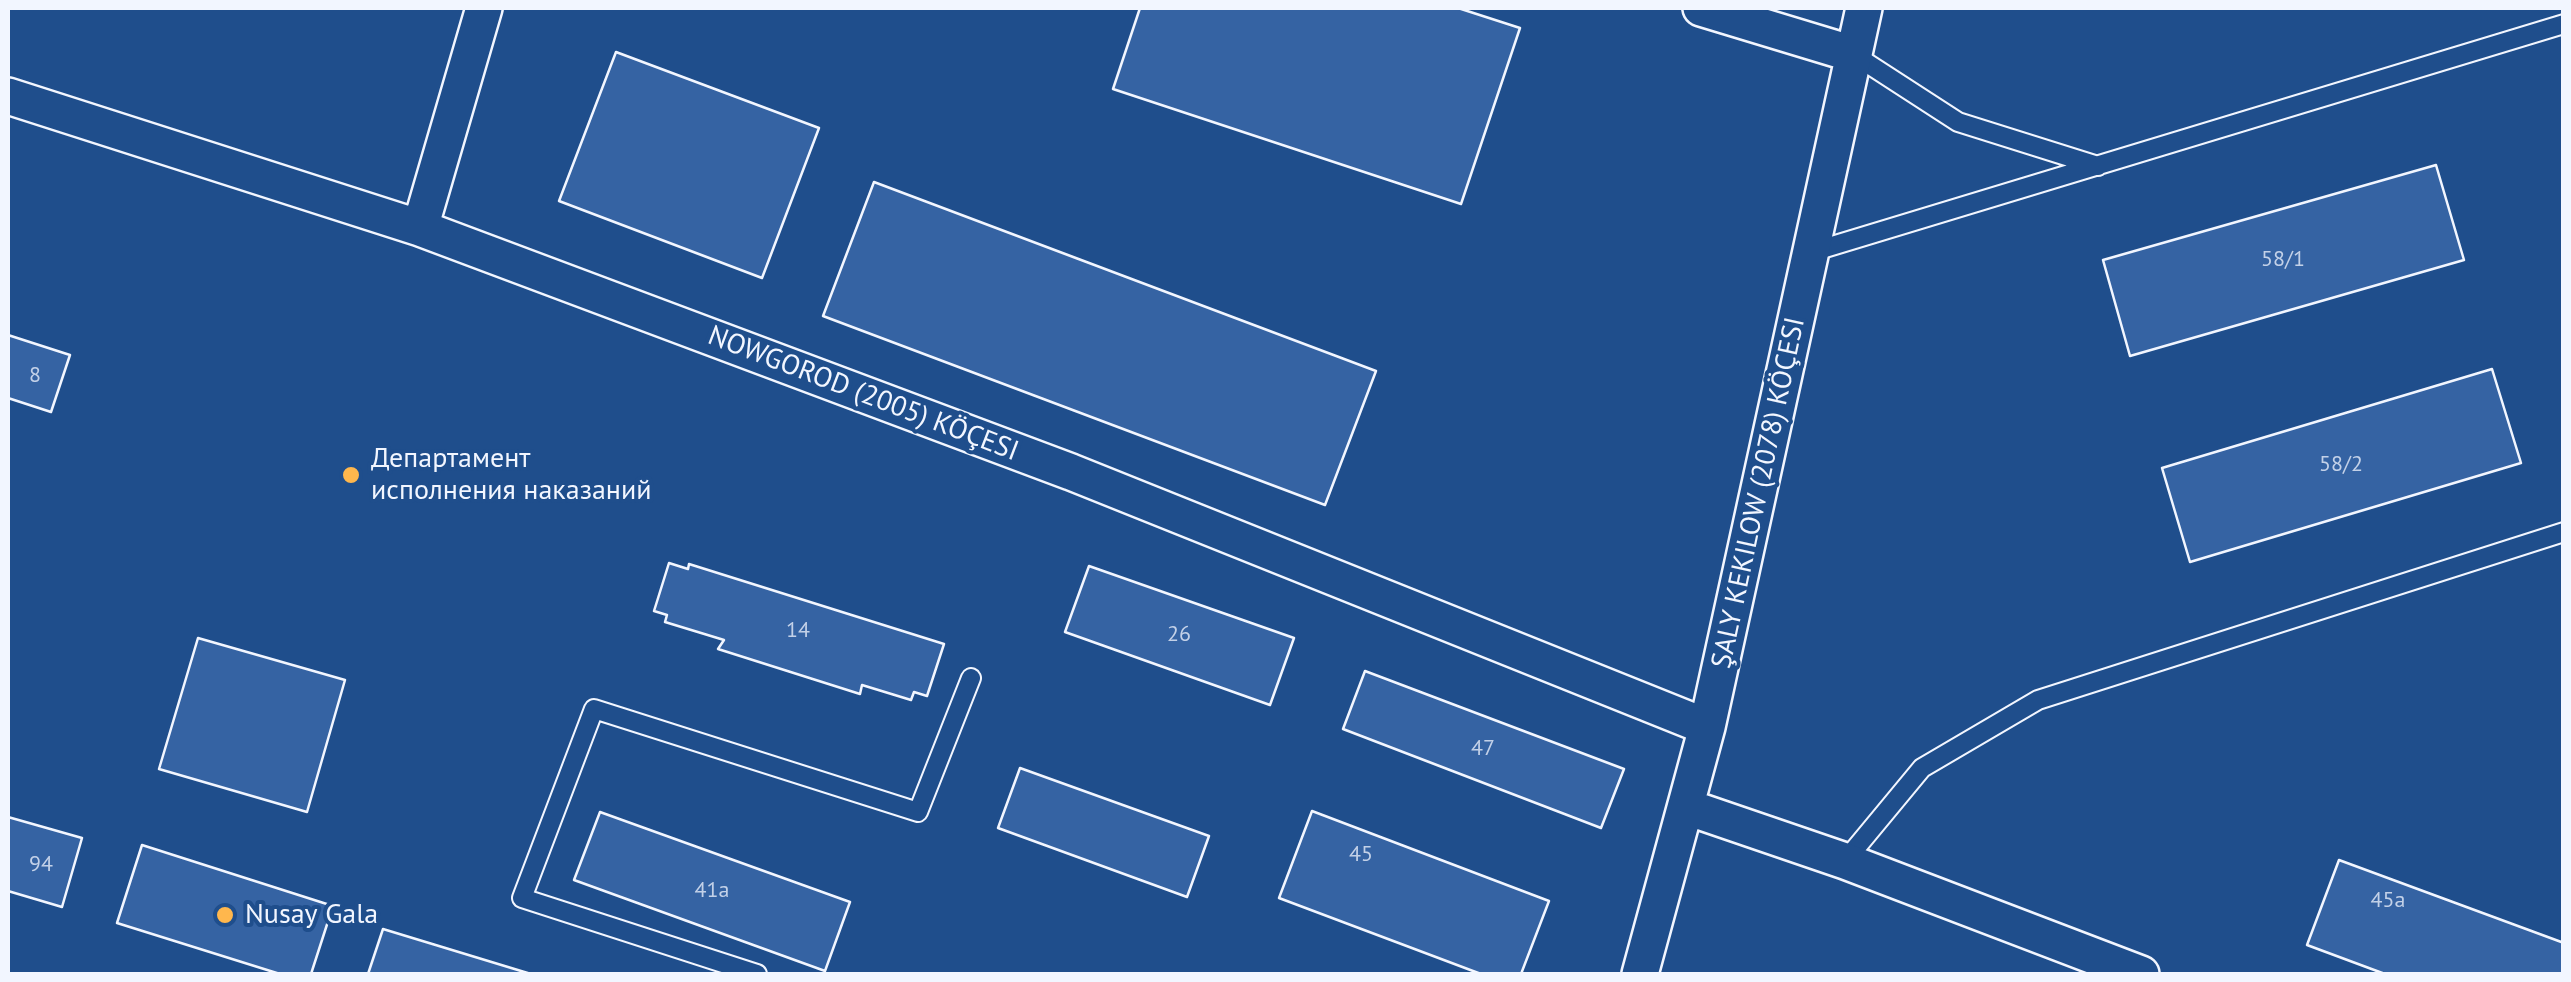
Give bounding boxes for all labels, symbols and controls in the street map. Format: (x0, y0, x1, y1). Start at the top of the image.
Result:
house number: 58/1 (2261, 247, 2305, 273)
street label: ŞALY KEKILOW (2078) KÖÇESI (1705, 314, 1813, 672)
street label: NOWGOROD (2005) KÖÇESI (703, 319, 1023, 469)
house number: 8 (29, 363, 41, 389)
place label: Департамент исполнения наказаний (371, 442, 652, 508)
house number: 58/2 (2319, 452, 2363, 478)
marker: Департамент исполнения наказаний (340, 464, 362, 486)
house number: 14 (786, 618, 810, 644)
house number: 26 (1167, 622, 1191, 648)
house number: 47 (1471, 736, 1495, 762)
house number: 45 (1349, 842, 1373, 868)
house number: 94 (29, 852, 53, 878)
house number: 41а (695, 878, 729, 904)
house number: 45a (2371, 888, 2405, 914)
place label: Nusay Gala (245, 898, 378, 932)
marker: Nusay Gala (214, 904, 236, 926)

